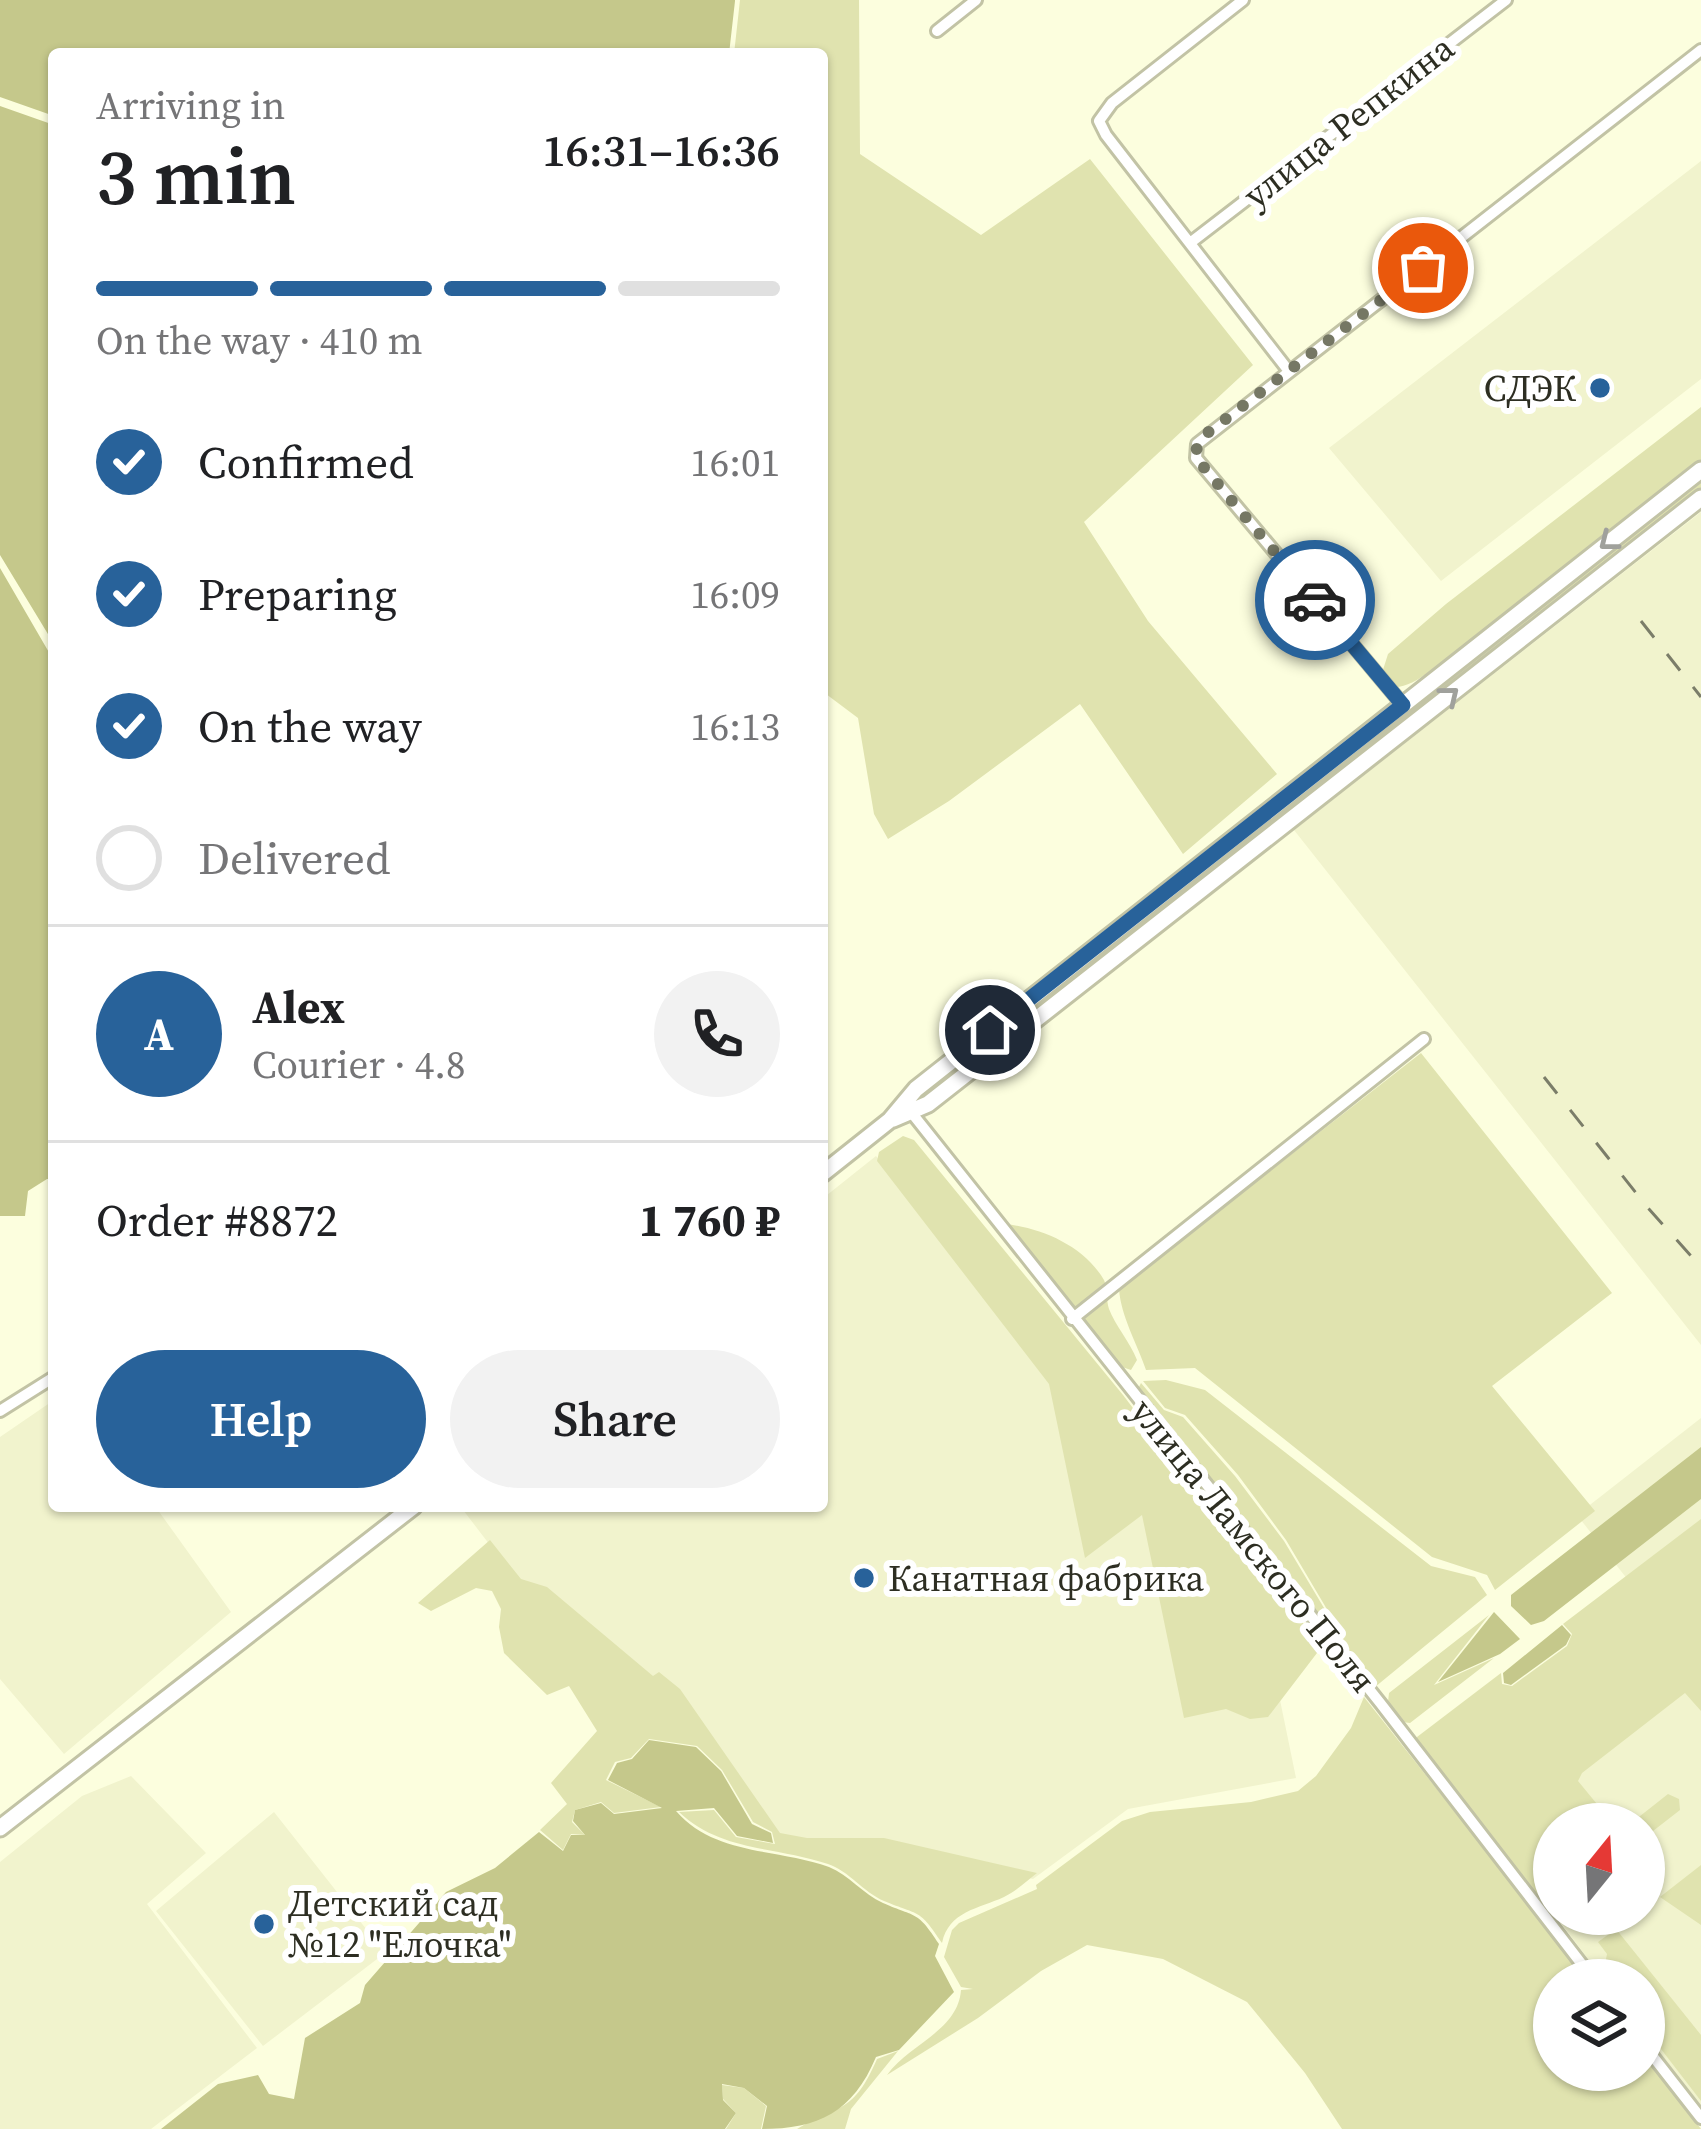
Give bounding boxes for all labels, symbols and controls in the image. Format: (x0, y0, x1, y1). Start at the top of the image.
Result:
street label: улица Репкина (1233, 23, 1465, 219)
text: Arriving in (96, 79, 285, 132)
text: 16:31–16:36 (542, 119, 780, 181)
text: 3 min (96, 123, 296, 230)
pin (1372, 217, 1474, 319)
icon: bag (1390, 235, 1456, 301)
text: On the way · 410 m (96, 314, 423, 367)
place label: СДЭК (1484, 364, 1576, 413)
marker: СДЭК (1587, 375, 1613, 401)
icon: check (96, 429, 162, 495)
text: Confirmed (198, 431, 414, 493)
text: 16:01 (690, 436, 780, 489)
one-way arrow (1600, 528, 1622, 549)
courier (1255, 540, 1375, 660)
icon: check (96, 561, 162, 627)
text: Preparing (198, 563, 397, 625)
icon: car (1282, 567, 1348, 633)
text: 16:09 (690, 568, 780, 621)
one-way arrow (1437, 688, 1459, 709)
icon: check (96, 693, 162, 759)
text: On the way (198, 695, 422, 757)
text: 16:13 (690, 700, 780, 753)
text: Delivered (198, 827, 390, 889)
button: phone (654, 971, 780, 1097)
text: Alex (252, 976, 345, 1038)
pin (939, 979, 1041, 1081)
icon: home (957, 997, 1023, 1063)
text: A (144, 1003, 174, 1065)
text: Courier · 4.8 (252, 1038, 465, 1091)
text: Order #8872 (96, 1189, 338, 1251)
text: 1 760 ₽ (639, 1189, 780, 1251)
button: Help (96, 1350, 426, 1488)
button: Share (450, 1350, 780, 1488)
street label: улица Ламского Поля (1120, 1388, 1388, 1703)
place label: Канатная фабрика (888, 1554, 1205, 1603)
marker: Канатная фабрика (851, 1565, 877, 1591)
north arrow (1533, 1803, 1665, 1935)
map controls (1533, 1803, 1665, 2091)
place label: Детский сад №12 "Елочка" (288, 1879, 511, 1969)
marker: Детский сад №12 "Елочка" (251, 1911, 277, 1937)
button: layers (1533, 1959, 1665, 2091)

